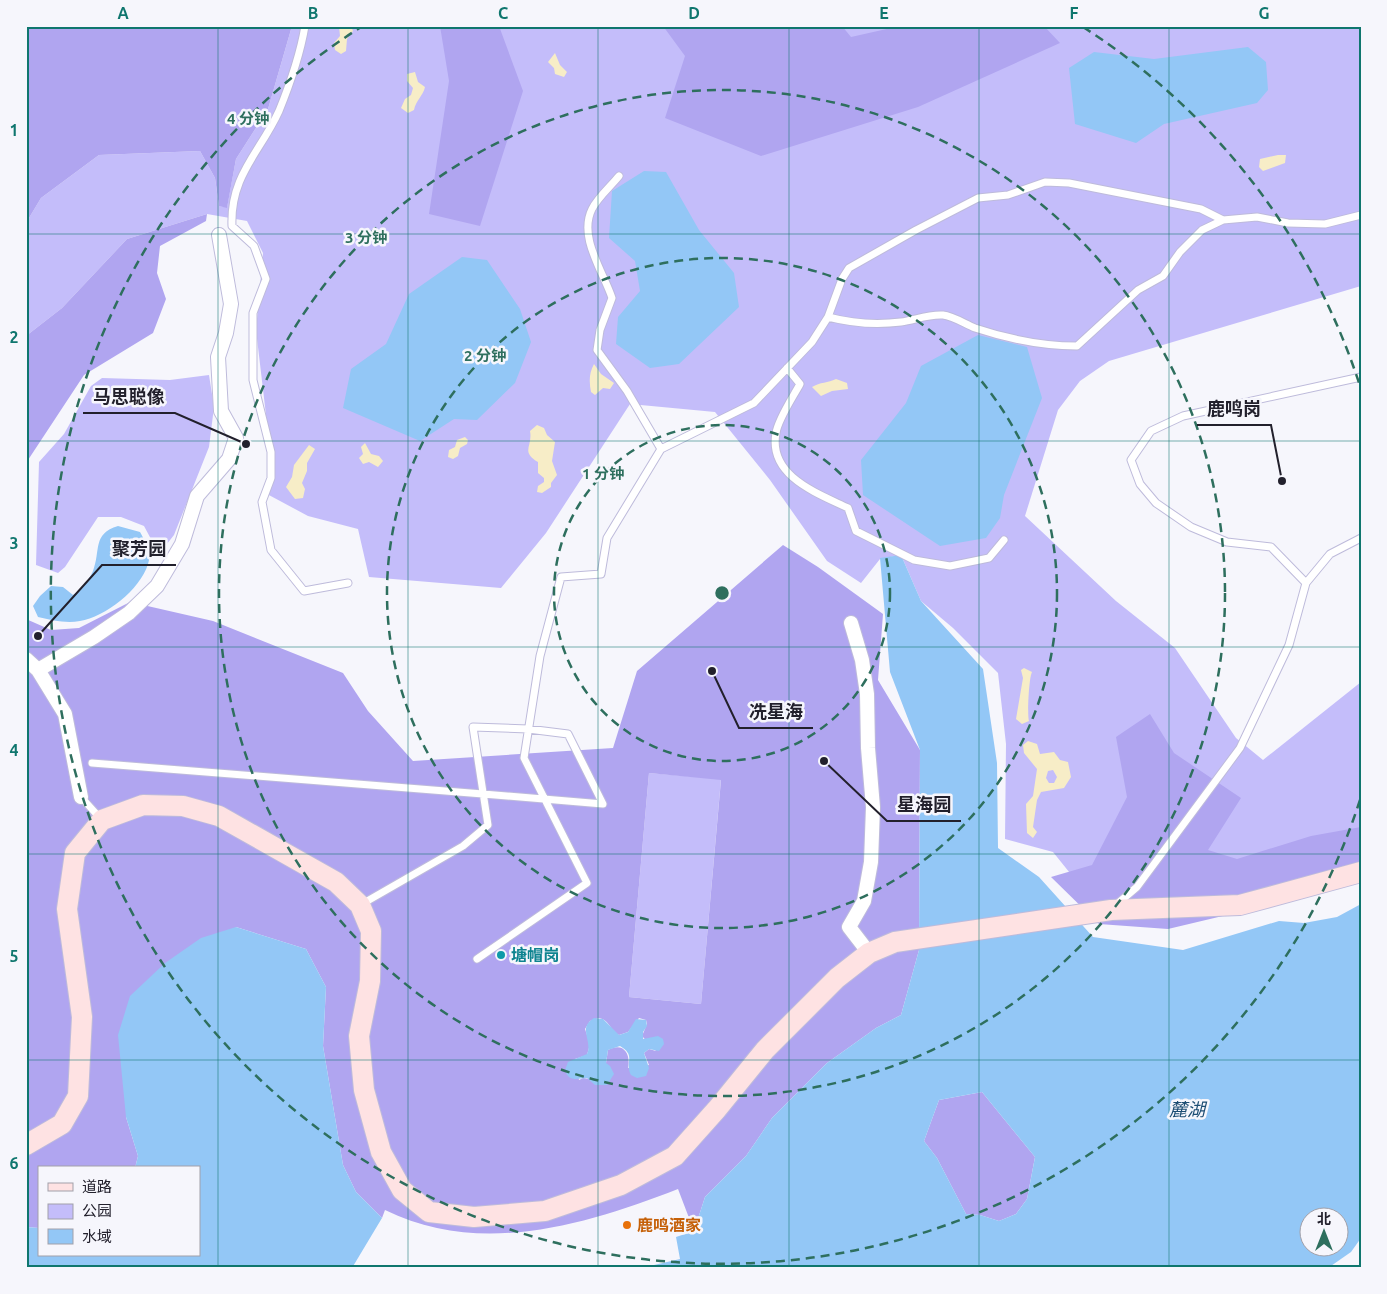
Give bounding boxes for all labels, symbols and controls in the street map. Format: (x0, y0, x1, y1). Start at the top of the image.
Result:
text: A (117, 4, 129, 22)
text: B (308, 4, 318, 22)
text: C (498, 4, 508, 22)
text: D (688, 4, 700, 22)
text: E (879, 4, 889, 22)
text: F (1070, 4, 1079, 22)
text: G (1258, 4, 1270, 22)
text: 4 分钟 (227, 110, 269, 127)
text: 1 (9, 121, 19, 139)
text: 3 分钟 (345, 229, 387, 246)
text: 2 (9, 328, 19, 346)
text: 2 分钟 (464, 347, 506, 364)
callout: 马思聪像 (83, 380, 175, 413)
text: 马思聪像 (93, 386, 165, 406)
callout: 鹿鸣岗 (1197, 392, 1271, 425)
text: 鹿鸣岗 (1207, 398, 1261, 418)
text: 1 分钟 (582, 465, 624, 482)
callout: 聚芳园 (102, 532, 176, 565)
text: 3 (9, 534, 19, 552)
text: 聚芳园 (112, 538, 166, 558)
centre of rings (713, 584, 731, 602)
callout: 冼星海 (739, 695, 813, 728)
text: 冼星海 (749, 701, 803, 721)
text: 4 (9, 741, 19, 759)
callout: 星海园 (887, 788, 961, 821)
text: 星海园 (897, 794, 951, 814)
place label: 塘帽岗 (511, 946, 559, 964)
text: 5 (9, 947, 19, 965)
marker: 塘帽岗 (495, 949, 507, 961)
water label: 麓湖 (1169, 1099, 1208, 1119)
text: 6 (9, 1154, 19, 1172)
legend (38, 1166, 200, 1256)
text: 道路 (82, 1178, 112, 1195)
text: 公园 (82, 1202, 112, 1219)
north arrow (1300, 1206, 1350, 1256)
text: 北 (1317, 1211, 1331, 1227)
place label: 鹿鸣酒家 (637, 1216, 701, 1234)
marker: 鹿鸣酒家 (621, 1219, 633, 1231)
text: 水域 (82, 1228, 112, 1245)

